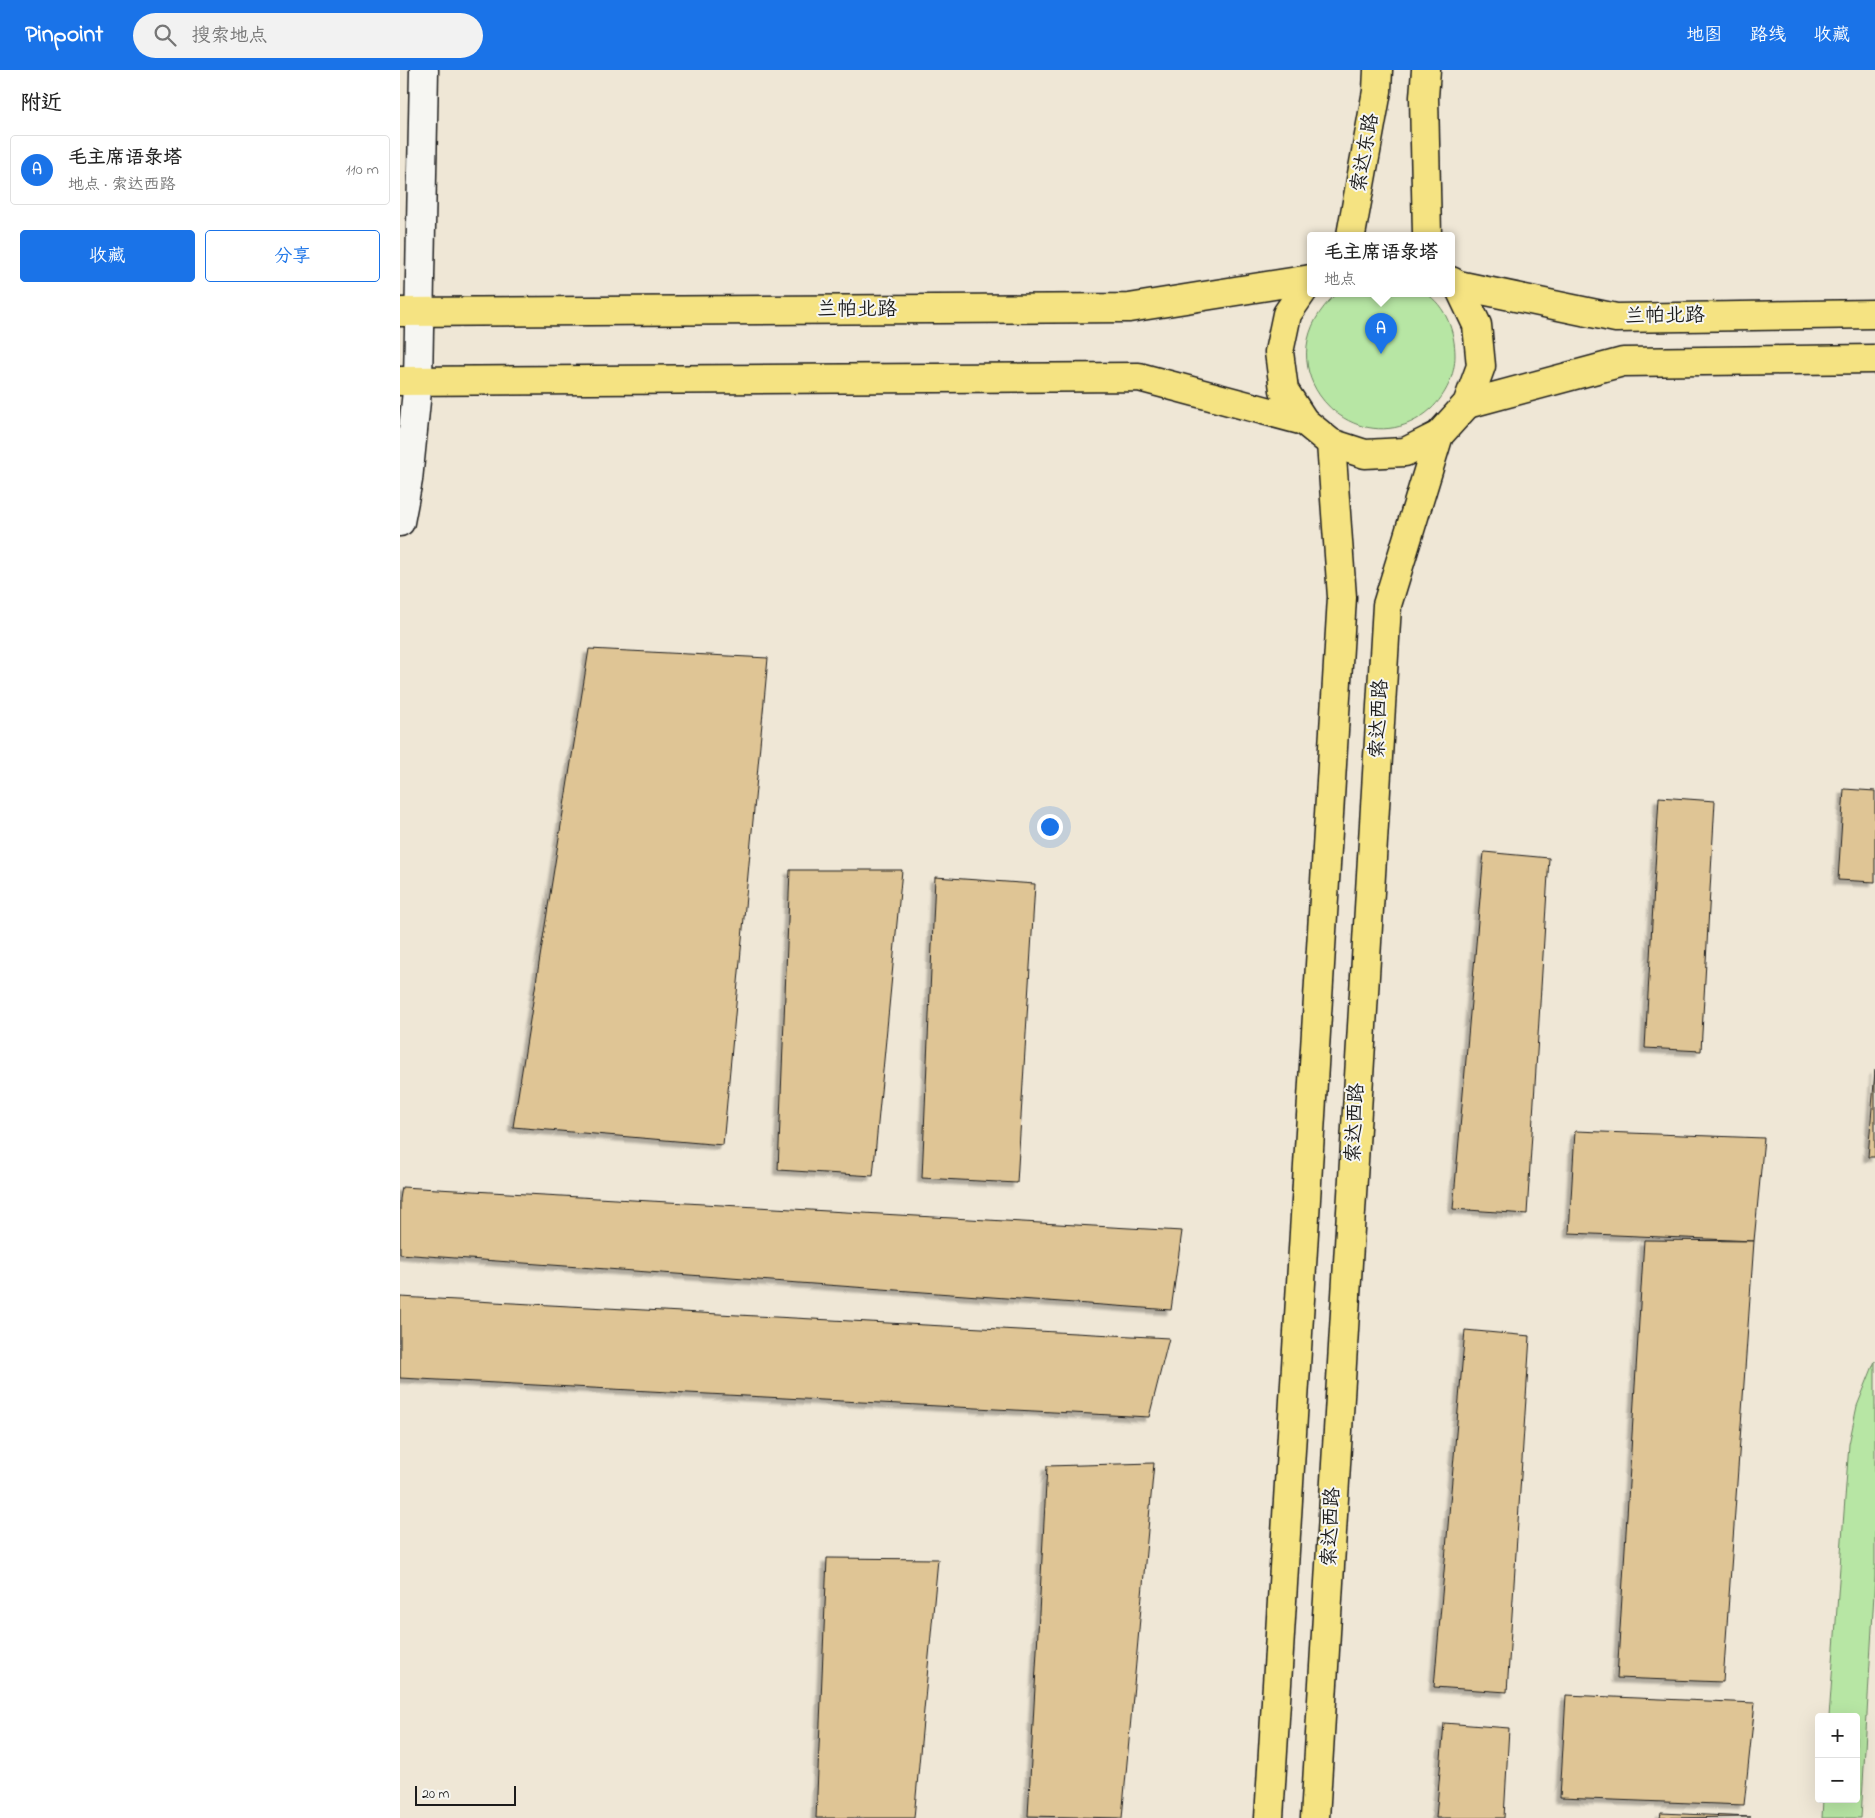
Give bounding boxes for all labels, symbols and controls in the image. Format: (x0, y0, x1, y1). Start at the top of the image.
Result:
search box (133, 13, 483, 58)
text: Pinpoint (25, 18, 103, 53)
icon: search (151, 21, 179, 49)
text: 搜索地点 (191, 23, 267, 50)
text: 地图 (1686, 23, 1722, 49)
text: 路线 (1750, 23, 1786, 49)
text: 收藏 (1814, 23, 1850, 49)
text: 附近 (20, 89, 62, 119)
street label: 索达东路 (1345, 110, 1387, 195)
text: 毛主席语录塔 (68, 145, 182, 172)
text: A (32, 158, 42, 182)
text: 110 m (345, 158, 379, 182)
text: 地点 · 索达西路 (68, 173, 175, 197)
button: 收藏 (20, 230, 195, 282)
button: 分享 (205, 230, 380, 282)
popup (1307, 232, 1455, 297)
text: 毛主席语录塔 (1324, 240, 1438, 267)
text: 地点 (1324, 268, 1356, 292)
street label: 兰帕北路 (817, 296, 898, 325)
street label: 兰帕北路 (1625, 302, 1706, 332)
pin: A (1365, 313, 1397, 354)
street label: 索达西路 (1363, 677, 1397, 760)
your location (1037, 814, 1063, 840)
street label: 索达西路 (1339, 1081, 1373, 1164)
street label: 索达西路 (1315, 1485, 1349, 1568)
map controls (1815, 1713, 1860, 1803)
button: + (1815, 1713, 1860, 1758)
button: − (1815, 1758, 1860, 1803)
scale bar (415, 1783, 516, 1806)
text: 20 m (422, 1784, 449, 1805)

